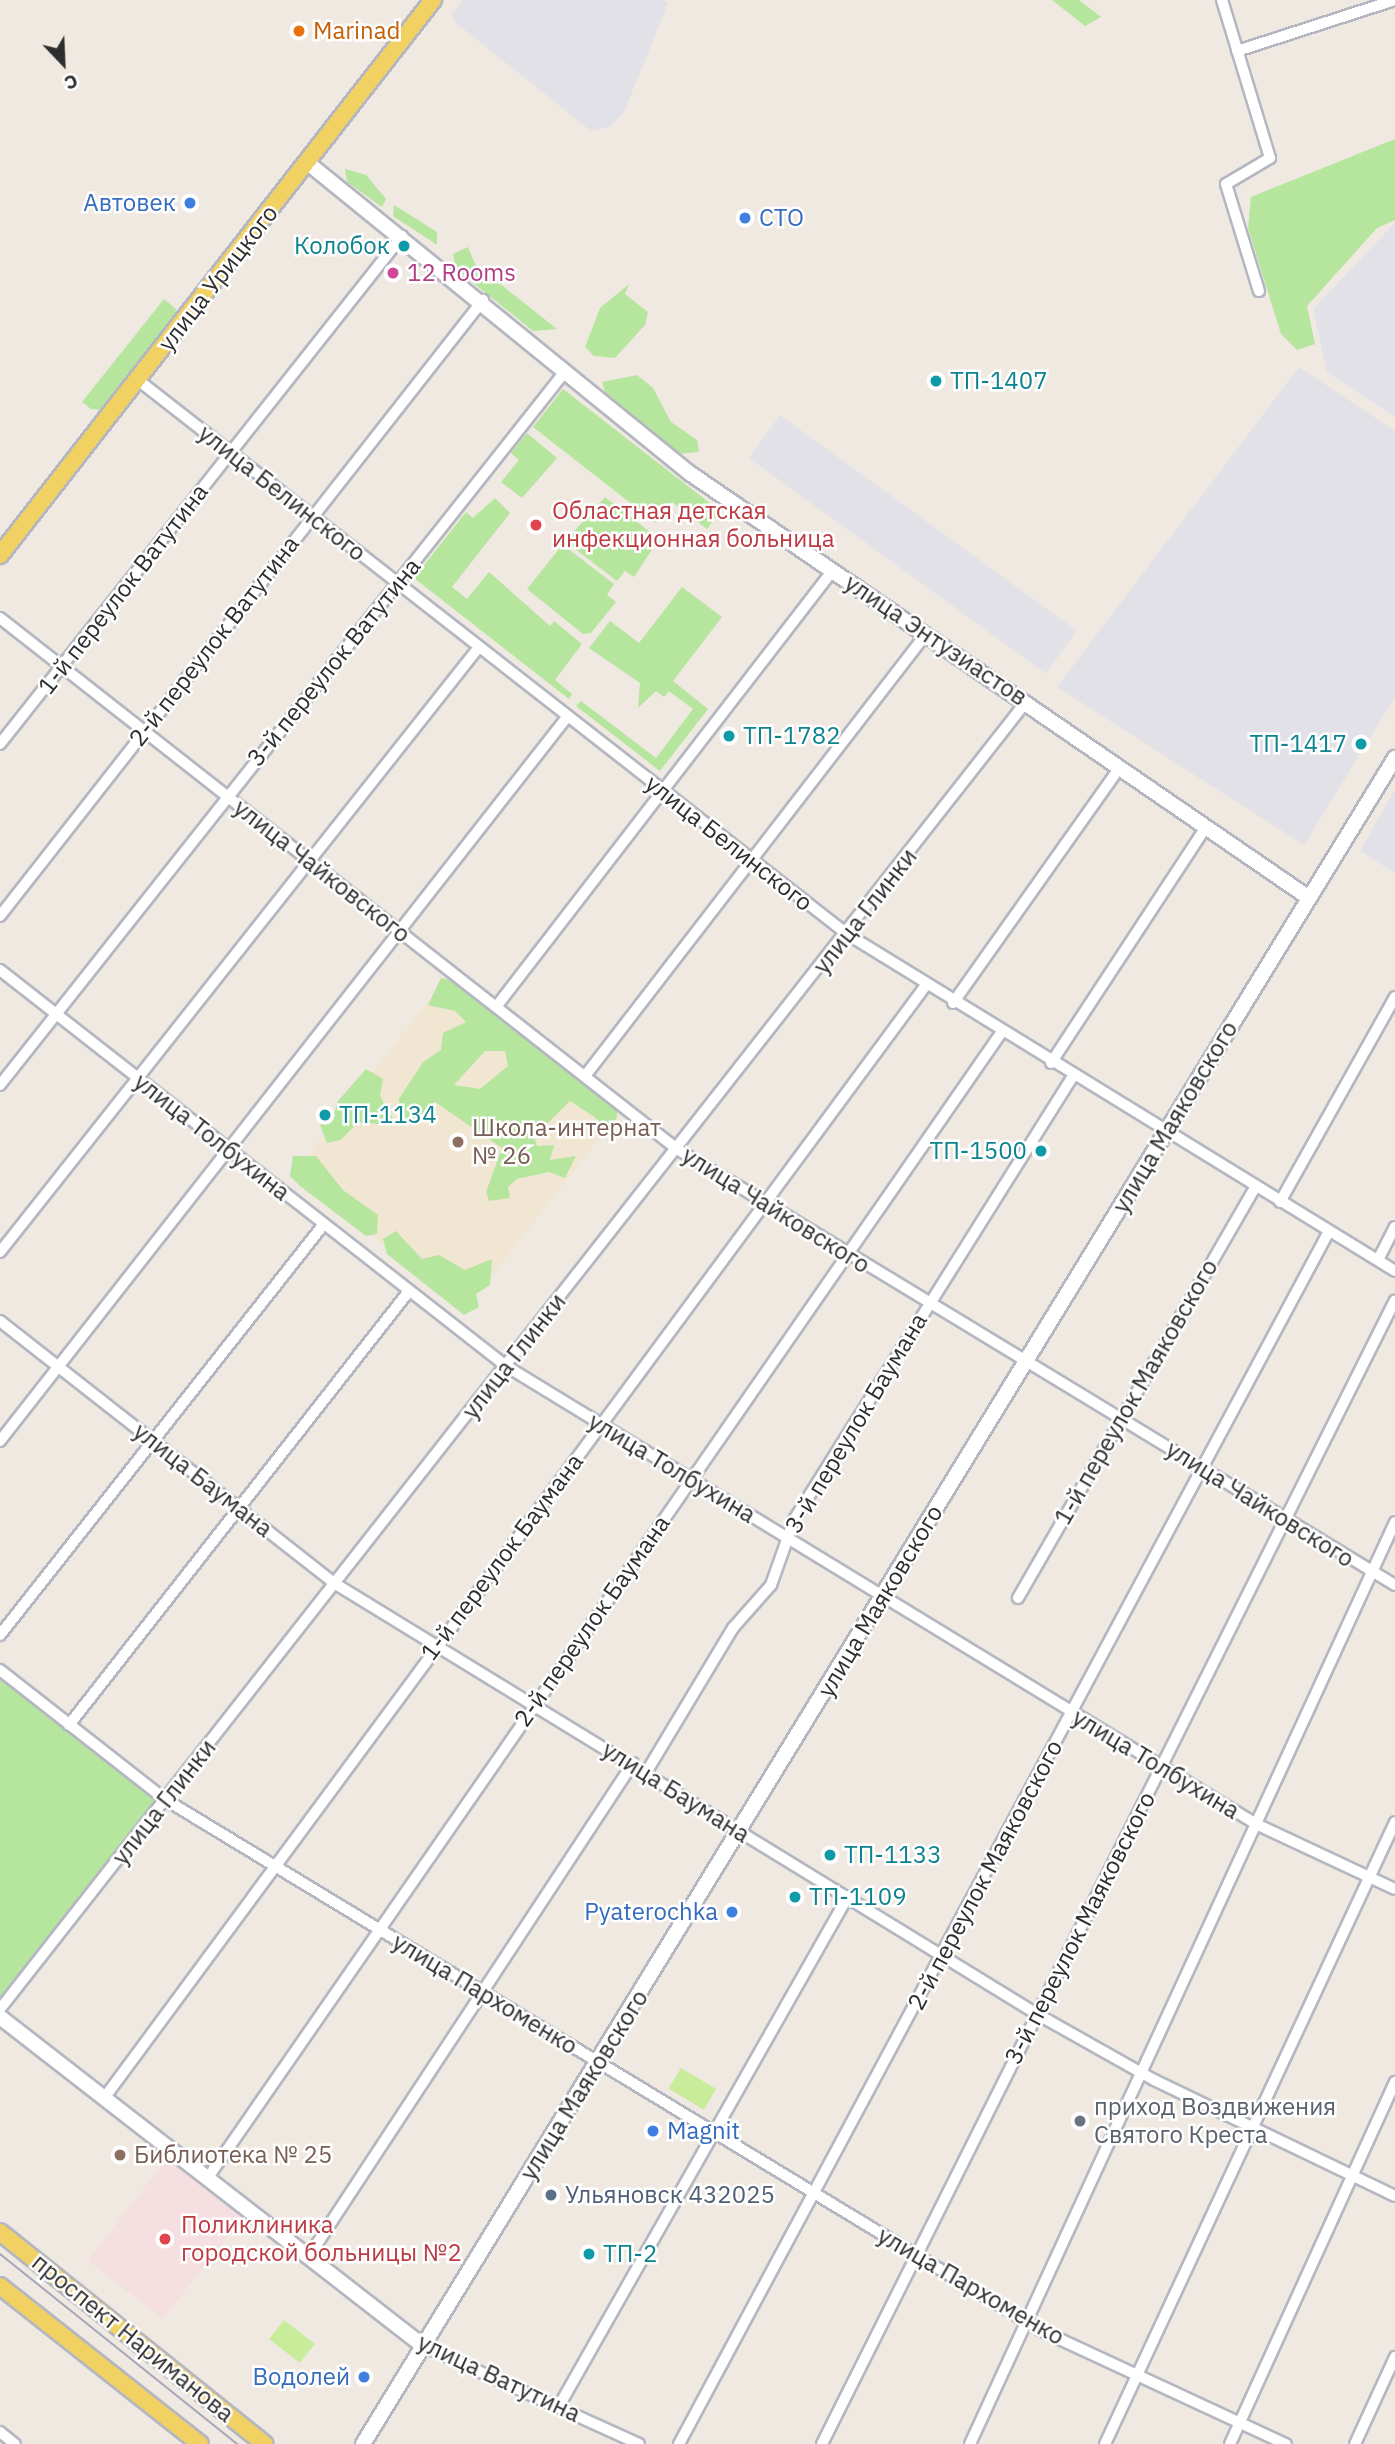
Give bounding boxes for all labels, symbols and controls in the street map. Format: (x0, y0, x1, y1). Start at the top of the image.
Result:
place label: Marinad (313, 17, 400, 45)
marker: Marinad (291, 23, 307, 39)
north arrow (28, 28, 98, 98)
text: С (61, 69, 82, 96)
place label: Автовек (83, 189, 176, 217)
marker: Автовек (182, 195, 198, 211)
street label: улица Урицкого (152, 199, 284, 357)
place label: СТО (759, 204, 804, 232)
marker: СТО (737, 210, 753, 226)
place label: Колобок (294, 232, 390, 260)
marker: Колобок (396, 238, 412, 254)
place label: 12 Rooms (407, 259, 516, 287)
marker: 12 Rooms (385, 265, 401, 281)
place label: ТП-1407 (950, 367, 1048, 395)
marker: ТП-1407 (928, 373, 944, 389)
street label: улица Белинского (193, 419, 371, 567)
street label: 1-й переулок Ватутина (32, 478, 214, 700)
place label: Областная детская инфекционная больница (552, 497, 835, 553)
marker: Областная детская инфекционная больница (526, 515, 546, 535)
street label: 2-й переулок Ватутина (123, 530, 305, 752)
street label: 3-й переулок Ватутина (241, 552, 427, 772)
street label: улица Энтузиастов (839, 568, 1033, 712)
place label: ТП-1782 (743, 722, 841, 750)
marker: ТП-1782 (721, 728, 737, 744)
place label: ТП-1417 (1249, 730, 1347, 758)
marker: ТП-1417 (1353, 736, 1369, 752)
street label: улица Белинского (640, 769, 818, 917)
street label: улица Чайковского (228, 793, 416, 949)
street label: улица Глинки (807, 842, 923, 980)
street label: улица Маяковского (1106, 1016, 1244, 1218)
street label: улица Толбухина (128, 1067, 296, 1207)
place label: ТП-1134 (339, 1101, 437, 1129)
marker: ТП-1134 (317, 1107, 333, 1123)
place label: Школа-интернат № 26 (472, 1114, 661, 1170)
marker: Школа-интернат № 26 (450, 1134, 466, 1150)
place label: ТП-1500 (929, 1137, 1027, 1165)
street label: улица Чайковского (677, 1141, 875, 1279)
marker: ТП-1500 (1033, 1143, 1049, 1159)
street label: 1-й переулок Маяковского (1048, 1254, 1224, 1530)
street label: улица Глинки (456, 1287, 572, 1425)
street label: 3-й переулок Баумана (779, 1308, 933, 1538)
street label: улица Толбухина (583, 1407, 761, 1529)
street label: улица Баумана (128, 1417, 278, 1543)
street label: улица Чайковского (1161, 1435, 1359, 1573)
street label: 1-й переулок Баумана (415, 1448, 589, 1666)
street label: улица Маяковского (811, 1500, 949, 1702)
street label: 2-й переулок Баумана (508, 1510, 676, 1732)
street label: улица Толбухина (1067, 1703, 1245, 1825)
street label: улица Глинки (106, 1733, 222, 1871)
street label: улица Баумана (597, 1735, 755, 1849)
street label: 2-й переулок Маяковского (901, 1735, 1069, 2015)
street label: 3-й переулок Маяковского (999, 1787, 1161, 2069)
place label: ТП-1133 (844, 1841, 942, 1869)
marker: ТП-1133 (822, 1847, 838, 1863)
place label: ТП-1109 (809, 1883, 907, 1911)
marker: ТП-1109 (787, 1889, 803, 1905)
place label: Pyaterochka (584, 1898, 718, 1926)
marker: Pyaterochka (724, 1904, 740, 1920)
street label: улица Пархоменко (387, 1927, 583, 2061)
street label: улица Маяковского (514, 1985, 654, 2185)
place label: приход Воздвижения Святого Креста (1094, 2093, 1336, 2149)
marker: приход Воздвижения Святого Креста (1072, 2113, 1088, 2129)
place label: Magnit (667, 2117, 740, 2145)
marker: Magnit (645, 2123, 661, 2139)
place label: Библиотека № 25 (134, 2141, 332, 2169)
marker: Библиотека № 25 (112, 2147, 128, 2163)
place label: Ульяновск 432025 (565, 2181, 775, 2209)
marker: Ульяновск 432025 (543, 2187, 559, 2203)
place label: Поликлиника городской больницы №2 (181, 2211, 462, 2267)
street label: улица Пархоменко (873, 2221, 1069, 2351)
marker: Поликлиника городской больницы №2 (155, 2229, 175, 2249)
place label: ТП-2 (603, 2240, 657, 2268)
marker: ТП-2 (581, 2246, 597, 2262)
street label: проспект Нариманова (26, 2248, 240, 2428)
street label: улица Ватутина (413, 2328, 585, 2428)
place label: Водолей (252, 2363, 350, 2391)
marker: Водолей (356, 2369, 372, 2385)

